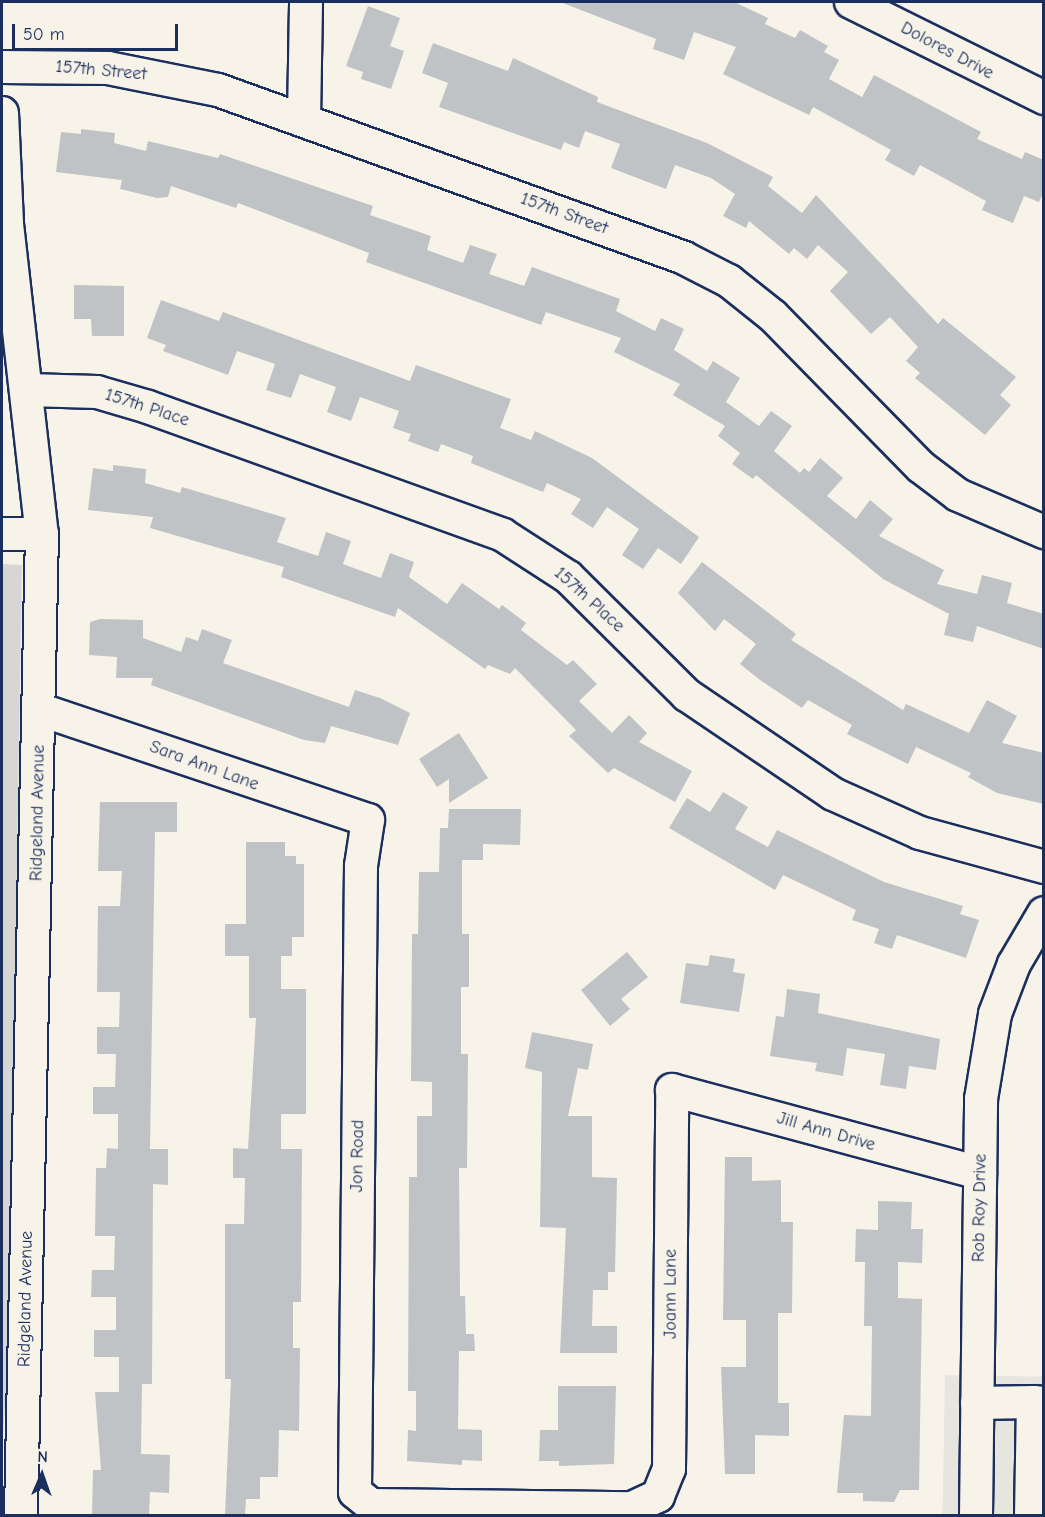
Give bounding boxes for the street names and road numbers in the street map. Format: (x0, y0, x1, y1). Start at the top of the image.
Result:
street label: Dolores Drive (897, 17, 997, 85)
street label: 157th Street (55, 56, 147, 86)
street label: 157th Street (517, 188, 611, 240)
street label: 157th Place (102, 384, 192, 432)
street label: 157th Place (549, 563, 629, 637)
street label: Sara Ann Lane (146, 736, 262, 796)
street label: Ridgeland Avenue (26, 745, 50, 881)
street label: Jill Ann Drive (774, 1108, 878, 1156)
street label: Jon Road (347, 1120, 369, 1192)
street label: Rob Roy Drive (968, 1154, 992, 1262)
street label: Ridgeland Avenue (14, 1231, 38, 1367)
street label: Joann Lane (660, 1249, 682, 1339)

